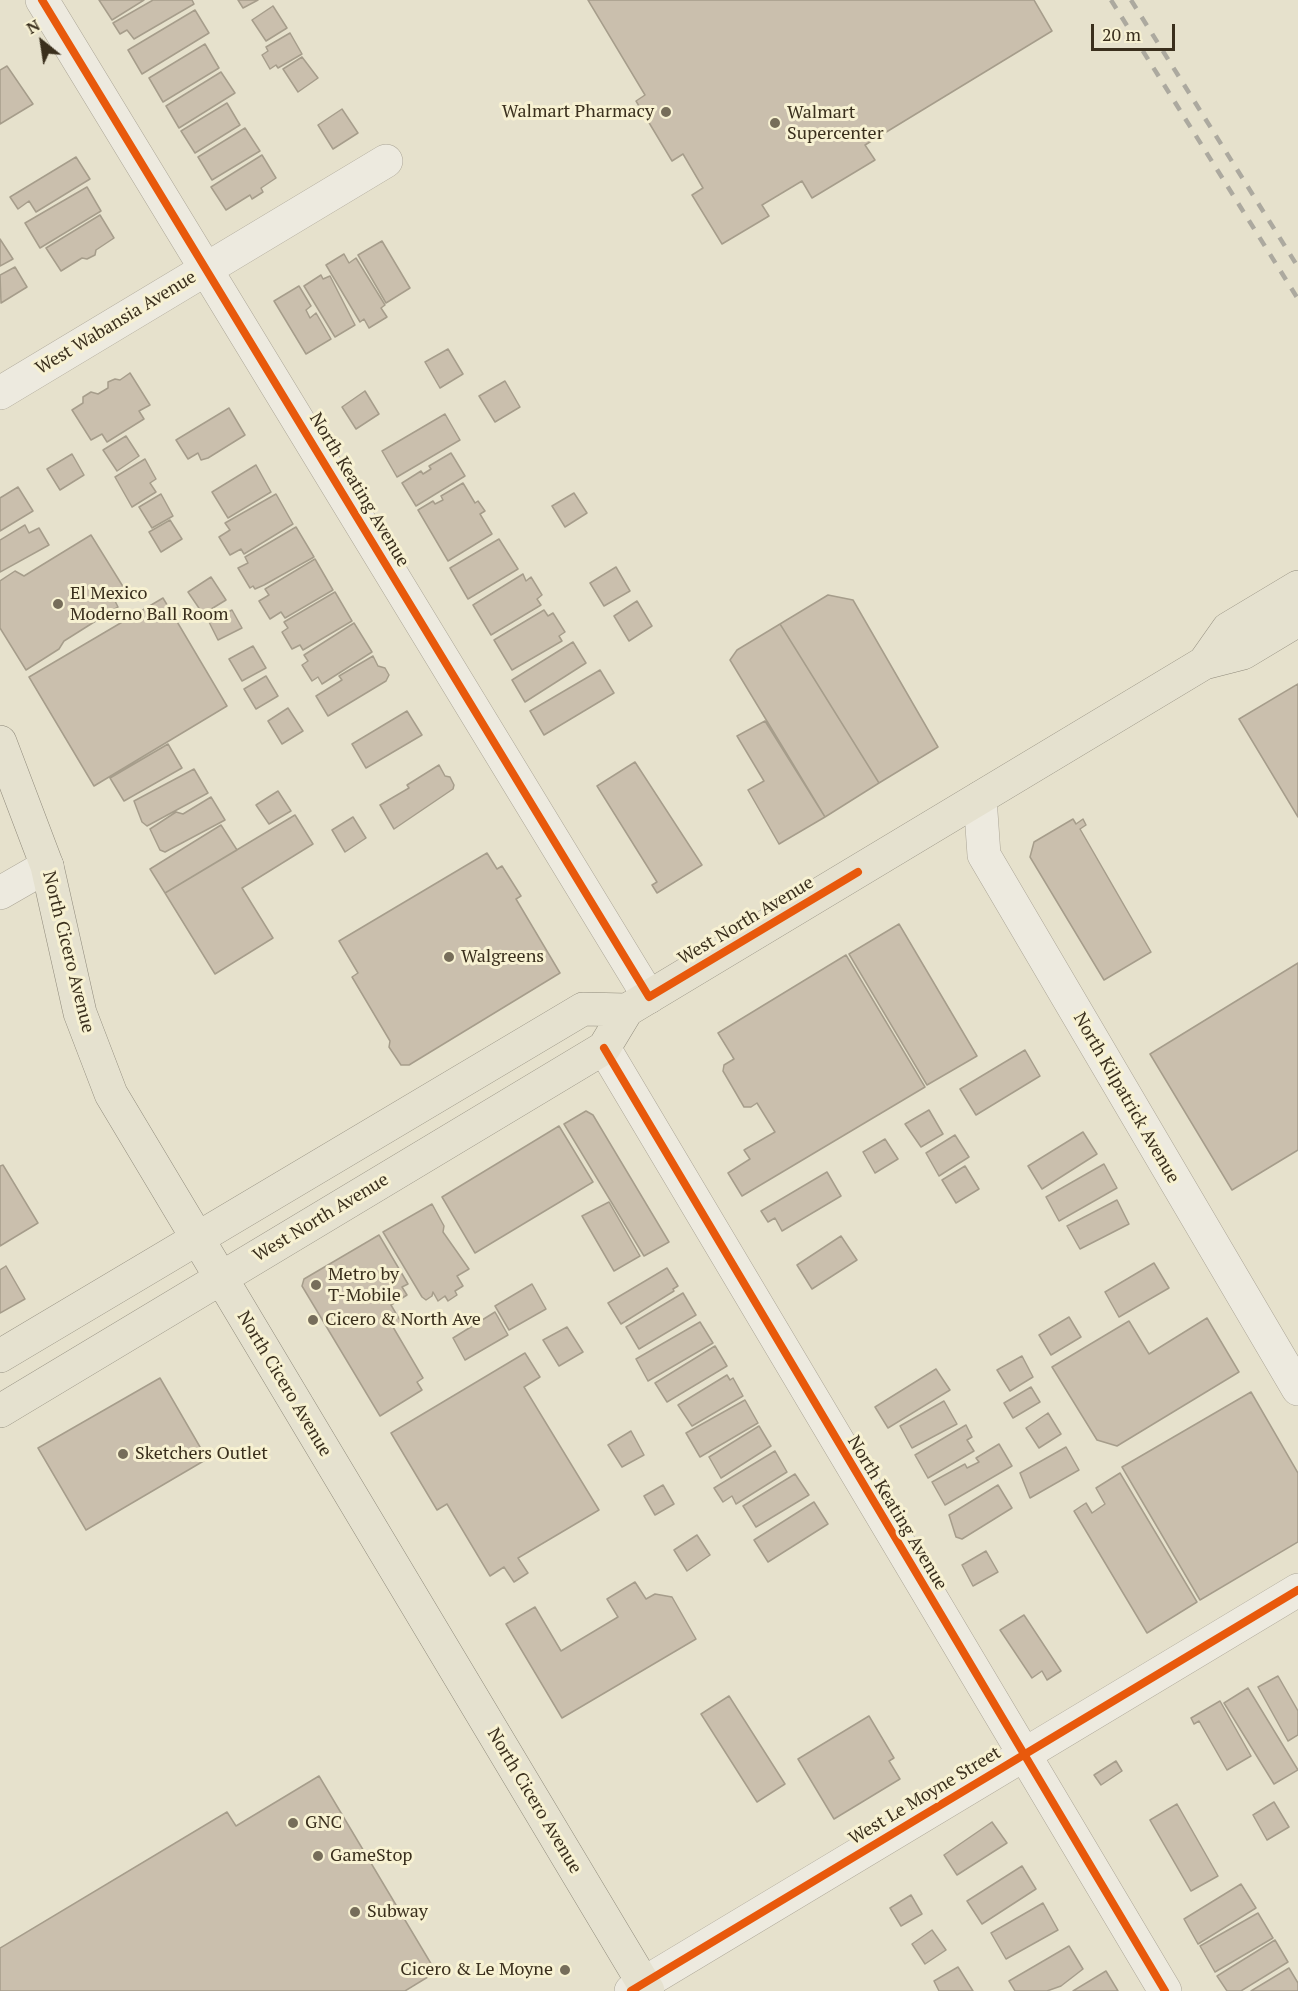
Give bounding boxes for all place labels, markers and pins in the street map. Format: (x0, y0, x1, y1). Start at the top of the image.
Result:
place label: Walmart Pharmacy (502, 101, 654, 123)
place label: Walmart Supercenter (787, 102, 884, 144)
marker: Walmart Pharmacy (659, 105, 673, 119)
marker: Walmart Supercenter (768, 116, 782, 130)
place label: El Mexico Moderno Ball Room (70, 583, 228, 626)
marker: El Mexico Moderno Ball Room (51, 597, 65, 611)
place label: Walgreens (461, 946, 544, 968)
marker: Walgreens (442, 950, 456, 964)
place label: Metro by T-Mobile (328, 1264, 401, 1306)
marker: Metro by T-Mobile (309, 1278, 323, 1292)
place label: Cicero & North Ave (325, 1309, 481, 1331)
marker: Cicero & North Ave (306, 1313, 320, 1327)
place label: Sketchers Outlet (135, 1443, 268, 1465)
marker: Sketchers Outlet (116, 1447, 130, 1461)
place label: GNC (305, 1812, 342, 1834)
marker: GNC (286, 1816, 300, 1830)
place label: GameStop (330, 1845, 413, 1867)
marker: GameStop (311, 1849, 325, 1863)
place label: Subway (367, 1901, 428, 1923)
marker: Subway (348, 1905, 362, 1919)
place label: Cicero & Le Moyne (400, 1959, 553, 1981)
marker: Cicero & Le Moyne (558, 1963, 572, 1977)

